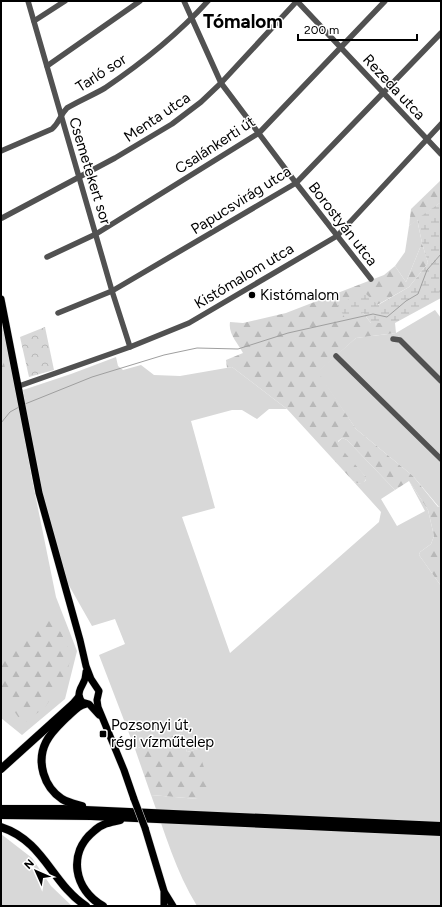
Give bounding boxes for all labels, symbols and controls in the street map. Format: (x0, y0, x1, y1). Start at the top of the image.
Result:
district label: Tómalom (203, 10, 283, 33)
scale bar (298, 16, 417, 42)
text: 200 m (304, 23, 339, 37)
street label: Tarló sor (72, 50, 130, 96)
street label: Rezeda utca (359, 50, 429, 124)
street label: Menta utca (120, 88, 194, 146)
street label: Csalánkerti út (172, 112, 259, 178)
street label: Csemetekert sor (65, 115, 115, 227)
street label: Papucsvirág utca (188, 162, 294, 238)
street label: Borostyán utca (305, 178, 381, 270)
street label: Kistómalom utca (191, 239, 297, 313)
place label: Kistómalom (260, 286, 339, 304)
marker: Kistómalom (247, 290, 257, 300)
place label: Pozsonyi út, régi vízműtelep (111, 716, 214, 751)
marker: Pozsonyi út, régi vízműtelep (98, 729, 108, 739)
north arrow (16, 851, 56, 891)
text: N (22, 857, 37, 872)

